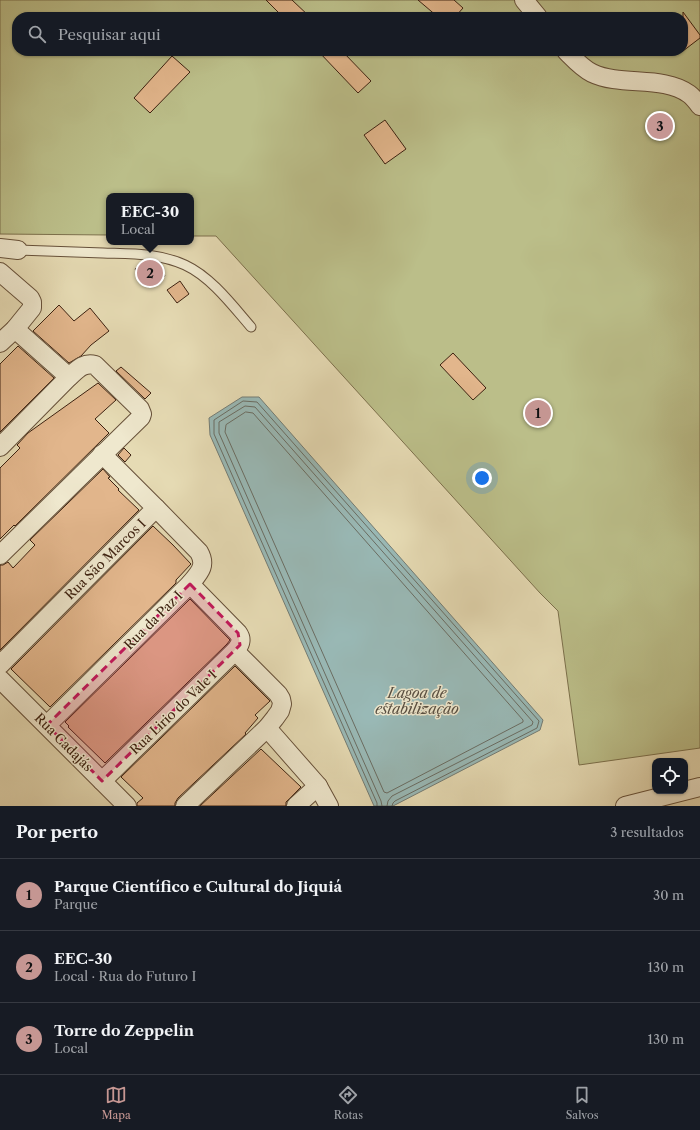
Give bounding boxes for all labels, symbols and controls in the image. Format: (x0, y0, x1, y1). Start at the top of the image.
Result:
search box (12, 12, 688, 56)
icon: search (26, 23, 48, 45)
text: Pesquisar aqui (58, 25, 161, 44)
pin: 3 (647, 111, 673, 141)
popup (106, 193, 194, 245)
text: EEC-30 (121, 202, 179, 221)
text: Local (121, 221, 155, 237)
pin: 2 (137, 258, 163, 288)
pin: 1 (525, 398, 551, 428)
your location (472, 468, 492, 488)
street label: Rua São Marcos I (61, 515, 149, 603)
street label: Rua da Paz I (120, 587, 186, 653)
street label: Rua Lirio do Vale I (126, 666, 220, 757)
water label: Lagoa de estabilização (375, 684, 459, 718)
street label: Rua Cadajás (32, 710, 97, 775)
map controls (652, 758, 688, 794)
button: locate (652, 758, 688, 794)
text: Por perto (16, 822, 98, 842)
text: 3 resultados (610, 824, 684, 840)
text: Parque Científico e Cultural do Jiquiá (54, 877, 342, 896)
text: 1 (26, 887, 32, 903)
text: 30 m (653, 887, 684, 903)
text: Parque (54, 896, 98, 912)
text: EEC-30 (54, 949, 112, 968)
text: 2 (25, 959, 33, 975)
text: 130 m (648, 959, 684, 975)
text: Local · Rua do Futuro I (54, 968, 196, 984)
text: Torre do Zeppelin (54, 1021, 194, 1040)
text: 3 (25, 1031, 33, 1047)
text: 130 m (648, 1031, 684, 1047)
text: Local (54, 1040, 88, 1056)
tab: Mapa (101, 1084, 131, 1122)
tab: Rotas (334, 1084, 363, 1122)
tab: Salvos (566, 1084, 599, 1122)

